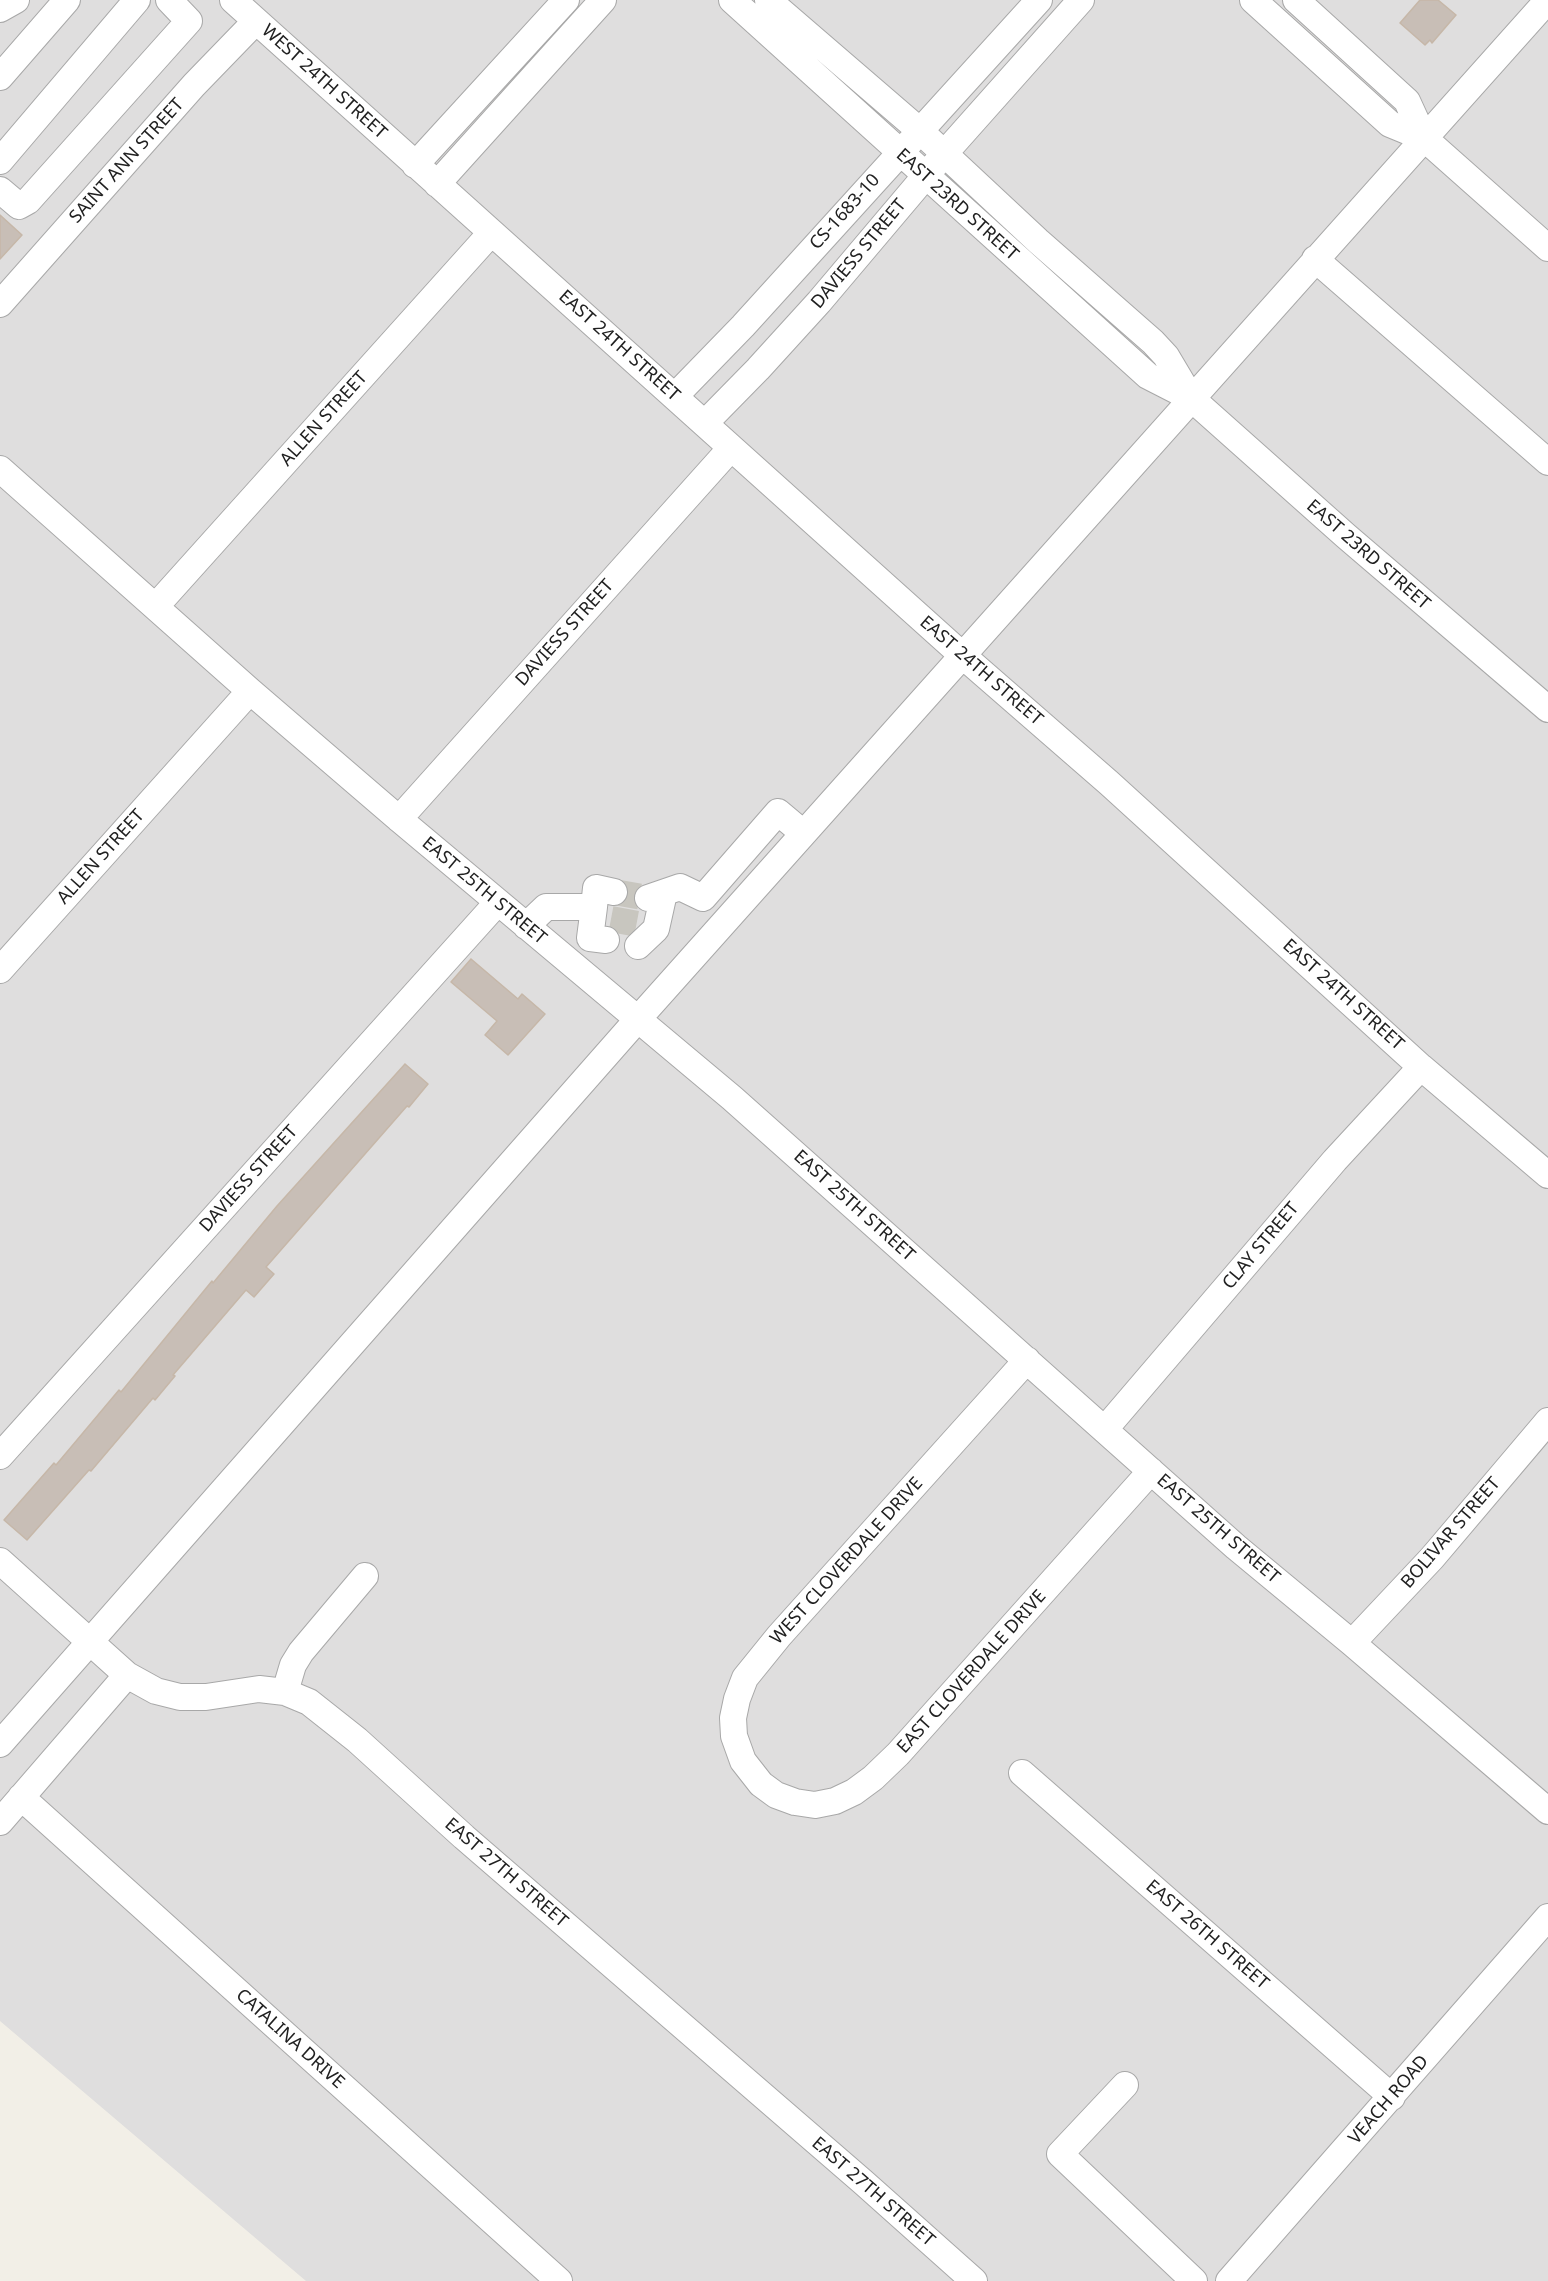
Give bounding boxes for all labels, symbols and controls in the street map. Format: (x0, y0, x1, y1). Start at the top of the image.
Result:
street label: WEST 24TH STREET (257, 20, 391, 144)
street label: SAINT ANN STREET (65, 94, 189, 228)
street label: EAST 23RD STREET (892, 145, 1022, 265)
street label: CS-1683-10 (805, 170, 885, 254)
street label: DAVIESS STREET (807, 195, 911, 313)
street label: EAST 24TH STREET (554, 286, 684, 406)
street label: ALLEN STREET (276, 367, 372, 471)
street label: EAST 23RD STREET (1302, 495, 1434, 615)
street label: DAVIESS STREET (511, 575, 619, 691)
street label: EAST 24TH STREET (915, 612, 1047, 730)
street label: ALLEN STREET (53, 805, 149, 909)
street label: EAST 25TH STREET (417, 833, 551, 949)
street label: EAST 24TH STREET (1278, 935, 1408, 1055)
street label: DAVIESS STREET (195, 1121, 303, 1237)
street label: EAST 25TH STREET (789, 1146, 919, 1266)
street label: CLAY STREET (1218, 1198, 1304, 1294)
street label: EAST 25TH STREET (1152, 1470, 1284, 1588)
street label: WEST CLOVERDALE DRIVE (766, 1473, 928, 1649)
street label: BOLIVAR STREET (1397, 1473, 1505, 1593)
street label: EAST CLOVERDALE DRIVE (893, 1586, 1051, 1758)
street label: EAST 27TH STREET (440, 1814, 572, 1932)
street label: EAST 26TH STREET (1141, 1876, 1273, 1994)
street label: CATALINA DRIVE (231, 1985, 349, 2093)
street label: VEACH ROAD (1344, 2051, 1434, 2149)
street label: EAST 27TH STREET (807, 2133, 939, 2251)

